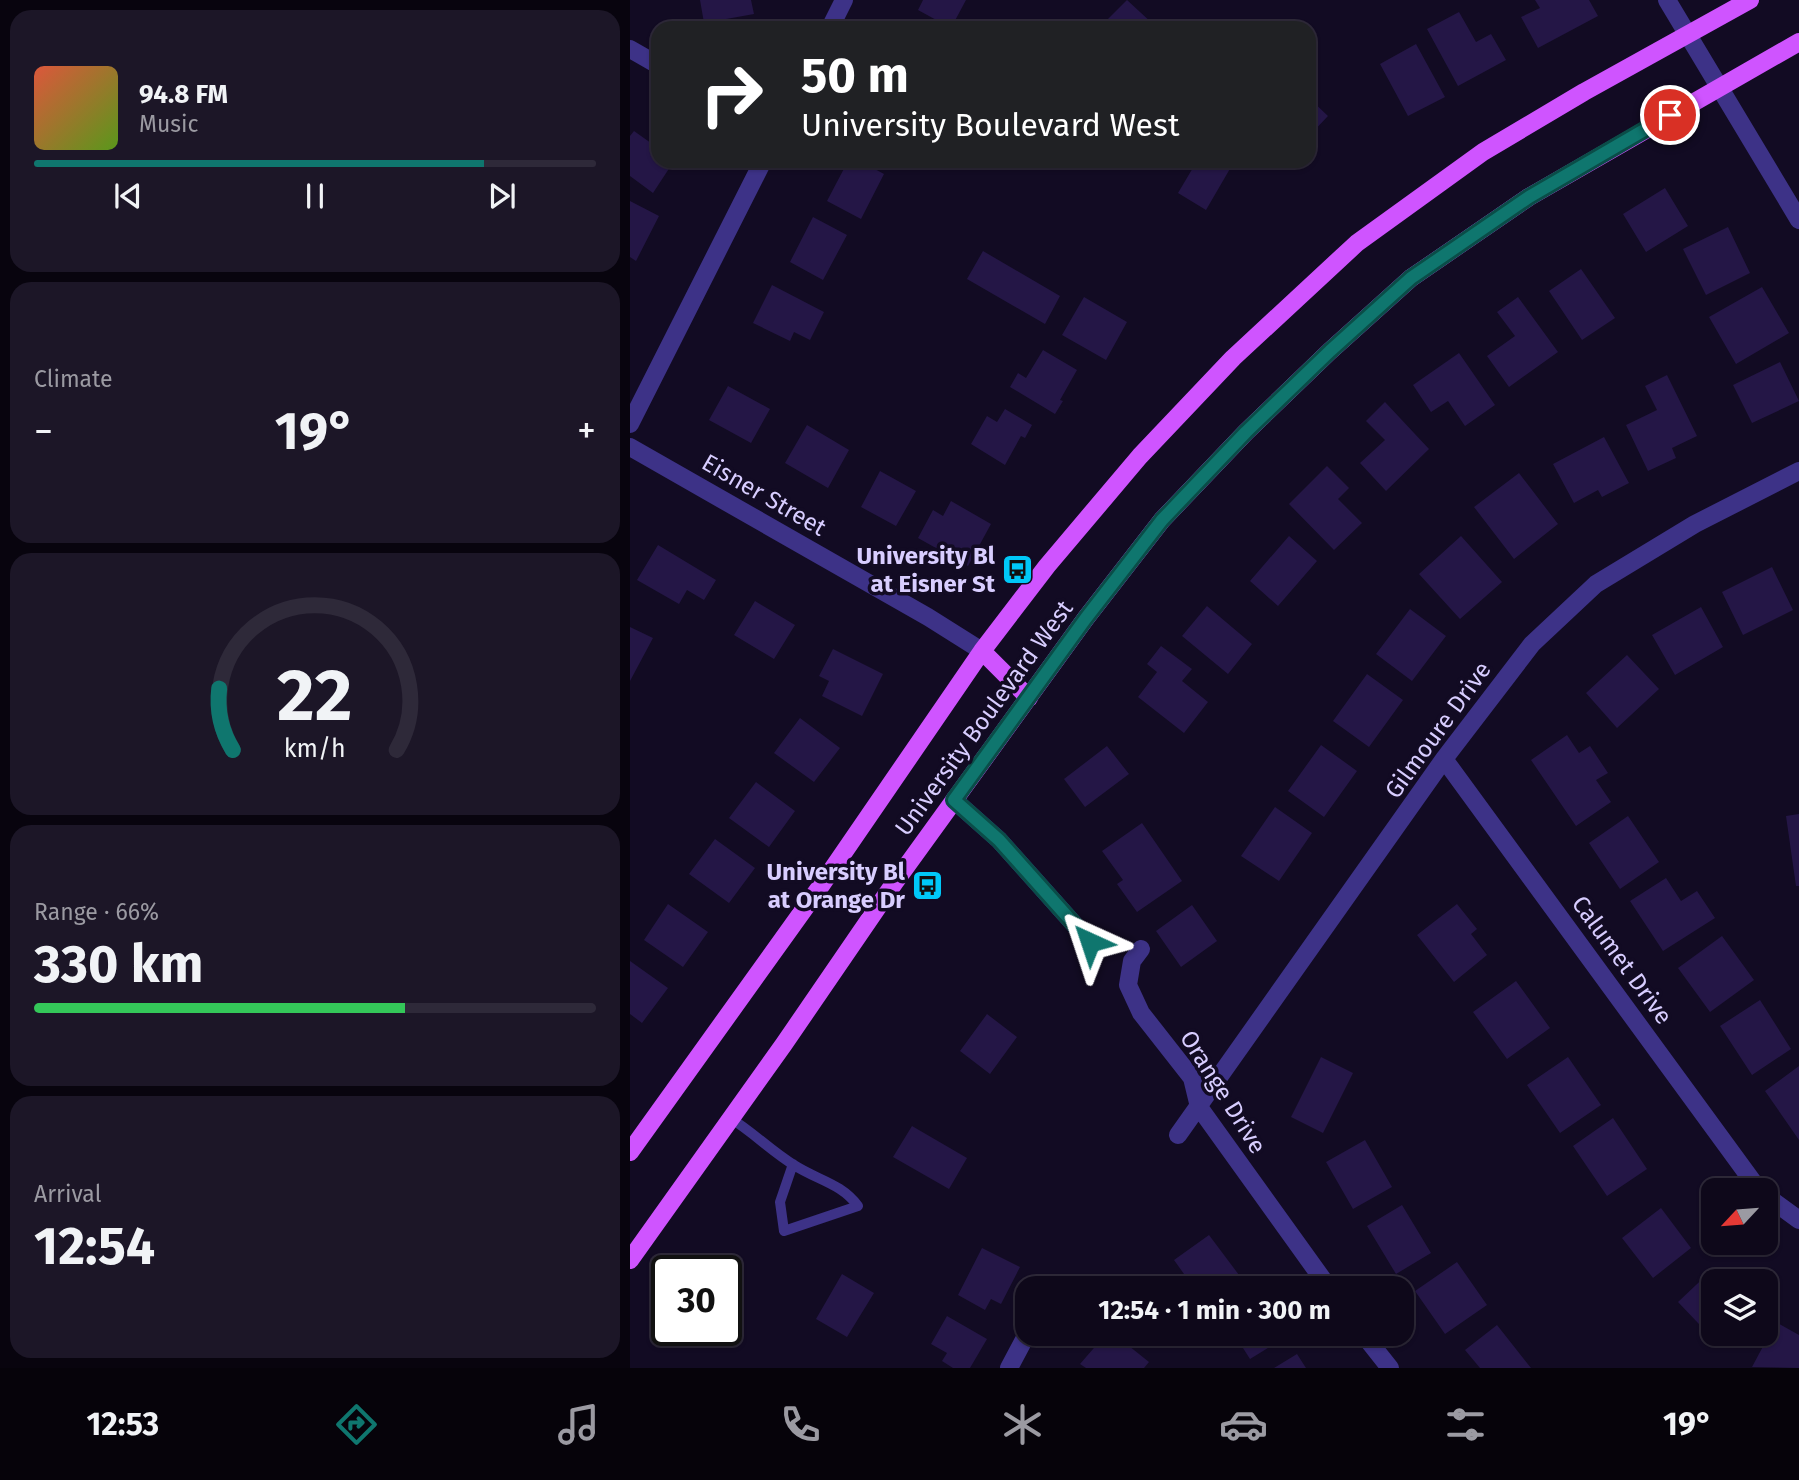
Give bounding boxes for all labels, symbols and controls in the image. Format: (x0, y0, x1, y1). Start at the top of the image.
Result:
text: 50 m (801, 46, 909, 105)
icon: right (686, 49, 777, 140)
text: 94.8 FM (139, 79, 228, 110)
pin (1640, 85, 1700, 145)
icon: arrive (1651, 96, 1689, 134)
text: University Boulevard West (801, 106, 1179, 144)
text: Music (139, 110, 199, 138)
icon: previous (109, 177, 147, 215)
icon: pause (296, 177, 334, 215)
icon: next (483, 177, 521, 215)
text: Climate (34, 365, 113, 393)
text: 19° (275, 400, 355, 463)
text: − (34, 408, 53, 454)
text: + (577, 408, 596, 454)
street label: Eisner Street (697, 448, 831, 542)
place label: University Bl at Eisner St (856, 542, 996, 598)
bus stop icon: University Bl at Eisner St (1001, 553, 1035, 587)
street label: University Boulevard West (889, 595, 1079, 841)
text: 22 (277, 652, 353, 739)
street label: Gilmoure Drive (1379, 656, 1497, 804)
text: km/h (284, 734, 346, 764)
place label: University Bl at Orange Dr (766, 858, 906, 914)
bus stop icon: University Bl at Orange Dr (911, 869, 945, 903)
street label: Calumet Drive (1566, 890, 1678, 1030)
text: Range · 66% (34, 898, 159, 926)
position arrow (1053, 905, 1127, 979)
text: 330 km (34, 933, 203, 996)
street label: Orange Drive (1174, 1025, 1272, 1159)
north arrow (1701, 1178, 1778, 1255)
map controls (1701, 1178, 1778, 1346)
text: Arrival (34, 1180, 101, 1208)
text: 12:54 (34, 1215, 155, 1278)
speed limit sign: 30 (651, 1255, 742, 1346)
button: layers (1701, 1269, 1778, 1346)
text: 12:54 · 1 min · 300 m (1098, 1295, 1331, 1326)
icon: directions (332, 1400, 381, 1449)
icon: music (554, 1400, 603, 1449)
icon: phone (776, 1400, 825, 1449)
icon: climate (998, 1400, 1047, 1449)
icon: car (1219, 1400, 1268, 1449)
icon: filters (1441, 1400, 1490, 1449)
text: 12:53 (86, 1405, 159, 1443)
text: 19° (1663, 1405, 1713, 1443)

